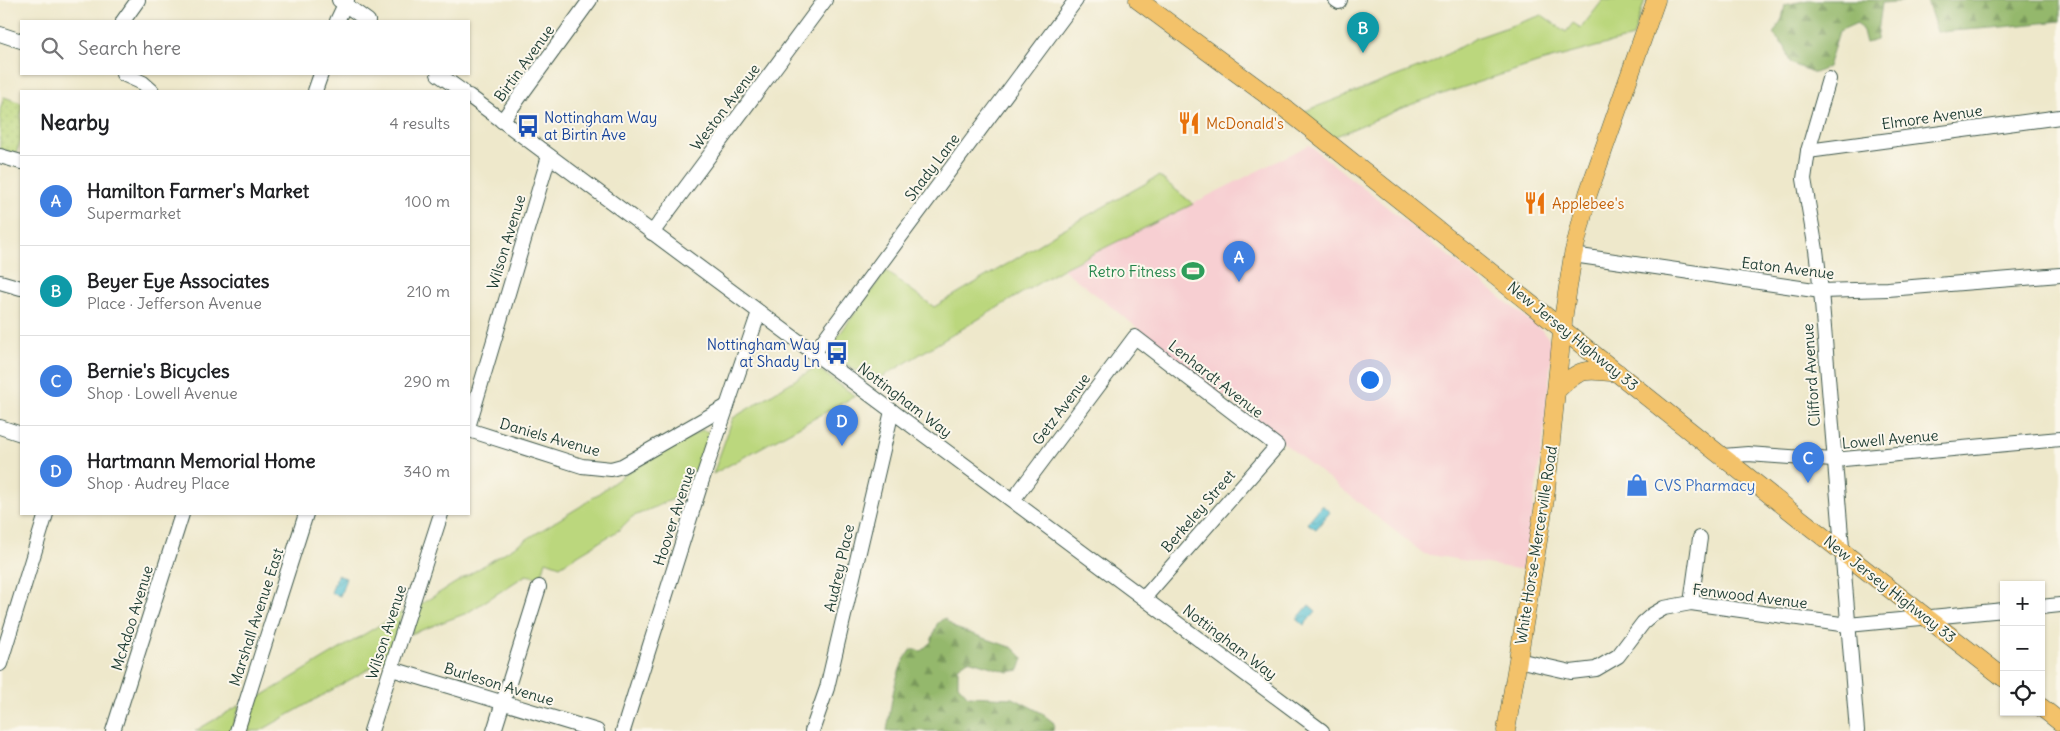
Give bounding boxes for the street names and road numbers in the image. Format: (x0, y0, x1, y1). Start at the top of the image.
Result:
street label: Birtin Avenue (490, 21, 558, 105)
street label: Weston Avenue (686, 60, 764, 154)
street label: Elmore Avenue (1880, 101, 1984, 133)
street label: Shady Lane (900, 129, 964, 205)
street label: Wilson Avenue (483, 192, 529, 292)
street label: Eaton Avenue (1741, 253, 1835, 283)
street label: New Jersey Highway 33 (1504, 277, 1642, 395)
street label: Clifford Avenue (1798, 323, 1824, 427)
street label: Lenhardt Avenue (1165, 336, 1267, 422)
street label: Nottingham Way (854, 358, 956, 442)
street label: Getz Avenue (1028, 369, 1094, 449)
street label: Daniels Avenue (498, 414, 602, 460)
street label: Lowell Avenue (1841, 425, 1939, 453)
street label: White Horse-Mercerville Road (1511, 444, 1561, 646)
street label: Hoover Avenue (649, 464, 699, 568)
street label: Berkeley Street (1157, 466, 1239, 556)
street label: Audrey Place (820, 522, 858, 614)
street label: New Jersey Highway 33 (1820, 531, 1960, 647)
street label: Marshall Avenue East (225, 546, 287, 688)
street label: McAdoo Avenue (107, 563, 157, 673)
street label: Fenwood Avenue (1691, 580, 1809, 612)
street label: Wilson Avenue (362, 582, 410, 682)
street label: Nottingham Way (1179, 600, 1281, 684)
street label: Burleson Avenue (442, 658, 556, 710)

